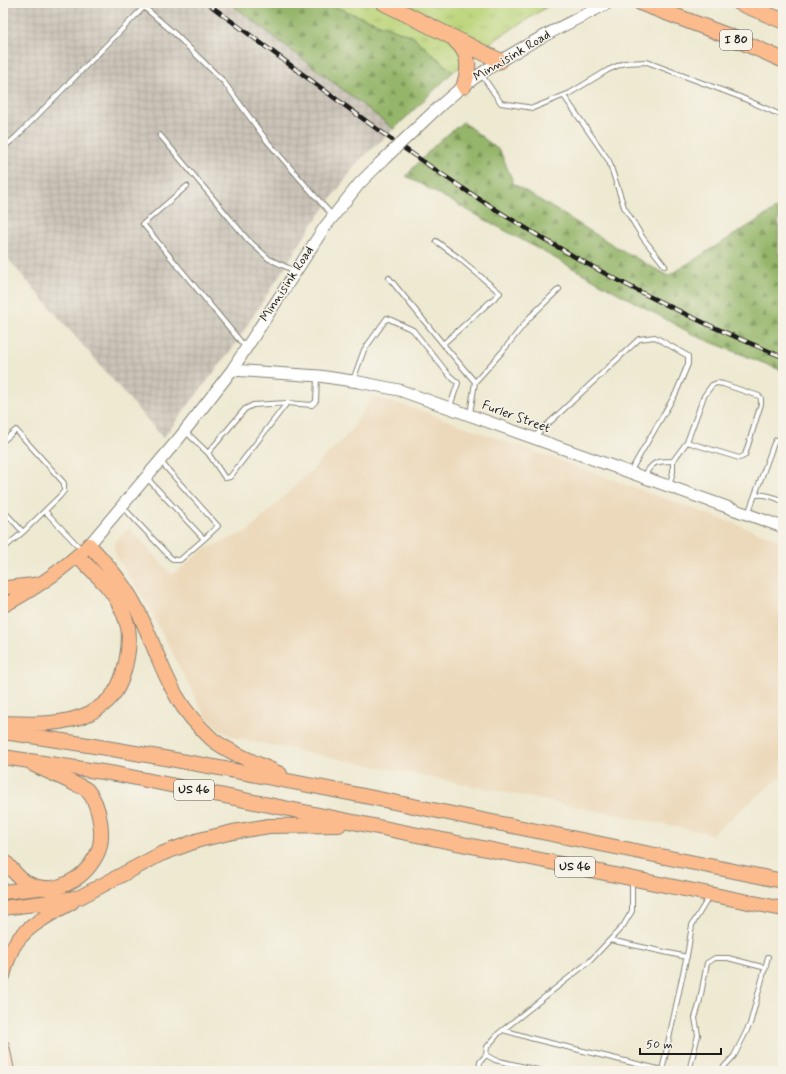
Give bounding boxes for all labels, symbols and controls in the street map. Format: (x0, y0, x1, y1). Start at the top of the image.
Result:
street label: Minnisink Road (470, 26, 554, 86)
road number: I 80 (720, 30, 752, 50)
street label: Minnisink Road (256, 243, 318, 325)
street label: Furler Street (480, 397, 553, 437)
road number: US 46 (174, 780, 214, 800)
road number: US 46 (555, 857, 595, 877)
scale bar (640, 1030, 721, 1056)
text: 50 m (646, 1037, 673, 1053)

